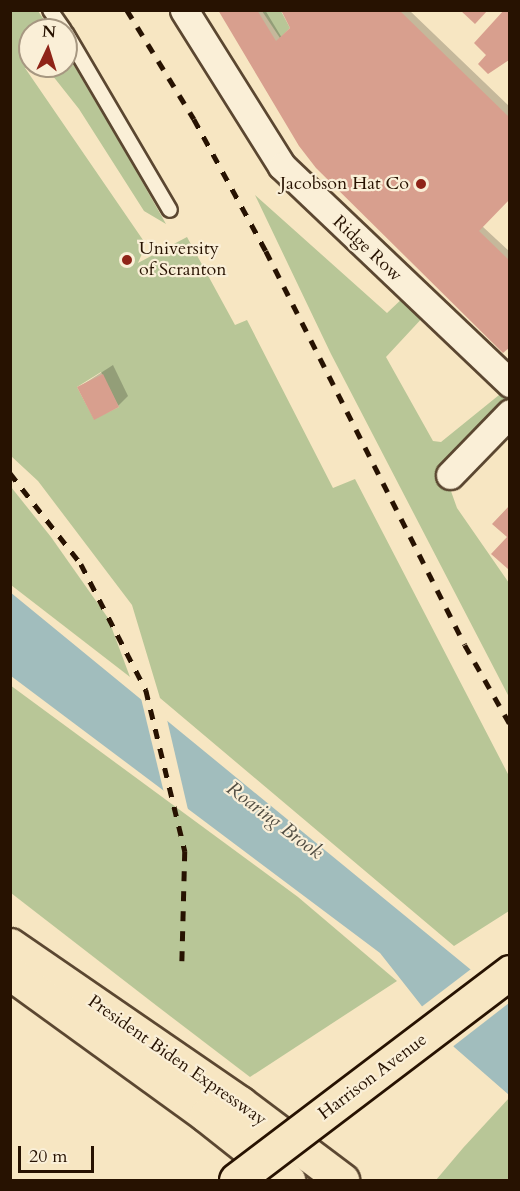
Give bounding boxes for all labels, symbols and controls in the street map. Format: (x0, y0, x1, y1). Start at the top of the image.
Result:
north arrow (18, 18, 78, 78)
text: N (41, 21, 57, 43)
place label: Jacobson Hat Co (280, 173, 409, 195)
marker: Jacobson Hat Co (414, 177, 428, 191)
street label: Ridge Row (328, 211, 406, 287)
place label: University of Scranton (139, 239, 226, 282)
marker: University of Scranton (120, 253, 134, 267)
water label: Roaring Brook (222, 776, 328, 864)
street label: President Biden Expressway (83, 991, 271, 1131)
street label: Harrison Avenue (315, 1029, 431, 1125)
scale bar (21, 1134, 98, 1172)
text: 20 m (29, 1144, 68, 1169)

